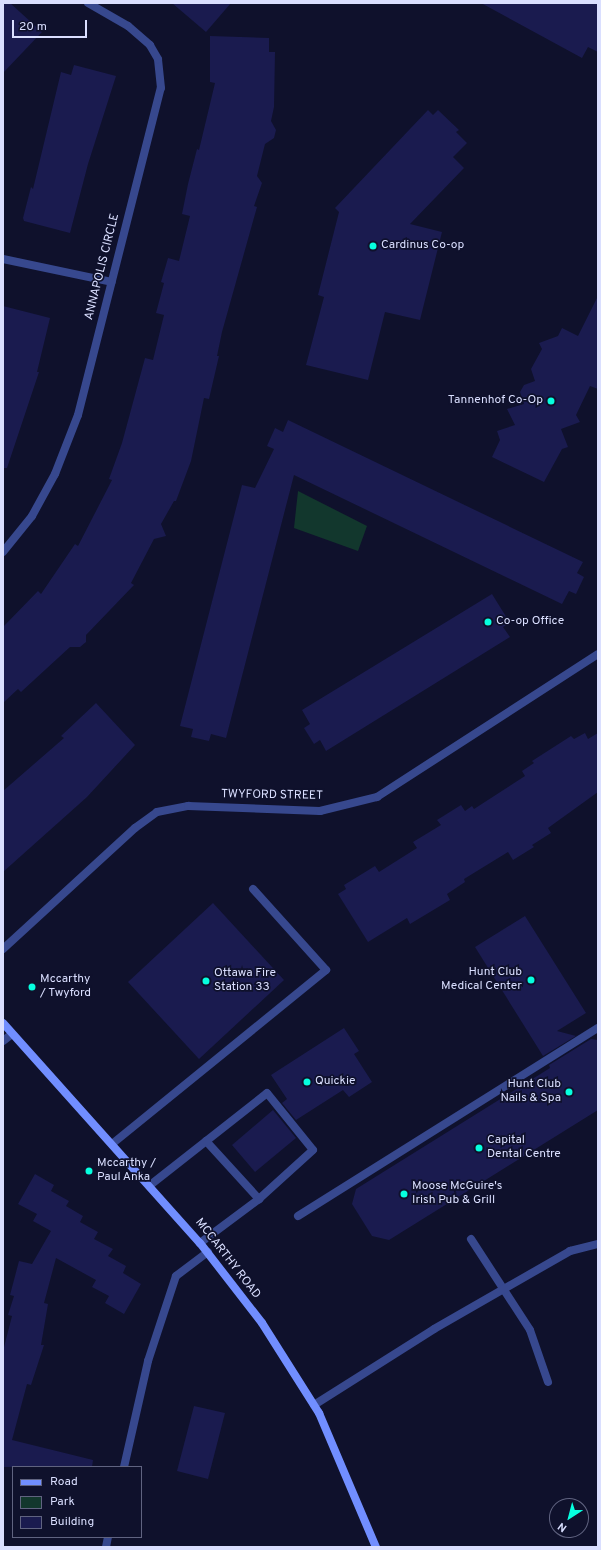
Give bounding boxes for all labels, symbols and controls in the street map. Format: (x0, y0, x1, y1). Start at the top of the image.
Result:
scale bar (14, 12, 89, 38)
text: 20 m (19, 19, 47, 35)
street label: ANNAPOLIS CIRCLE (83, 212, 123, 322)
place label: Cardinus Co-op (381, 239, 464, 253)
marker: Cardinus Co-op (368, 241, 378, 251)
place label: Tannenhof Co-Op (448, 394, 543, 408)
marker: Tannenhof Co-Op (546, 396, 556, 406)
place label: Co-op Office (496, 615, 564, 629)
marker: Co-op Office (483, 617, 493, 627)
street label: TWYFORD STREET (221, 788, 323, 804)
place label: Hunt Club Medical Center (441, 966, 522, 994)
place label: Ottawa Fire Station 33 (214, 967, 276, 995)
place label: Mccarthy / Twyford (40, 973, 92, 1001)
marker: Hunt Club Medical Center (525, 974, 537, 986)
marker: Ottawa Fire Station 33 (201, 976, 211, 986)
marker: Mccarthy / Twyford (27, 982, 37, 992)
place label: Quickie (315, 1075, 355, 1089)
marker: Quickie (302, 1077, 312, 1087)
place label: Hunt Club Nails & Spa (501, 1078, 561, 1106)
marker: Hunt Club Nails & Spa (564, 1087, 574, 1097)
place label: Capital Dental Centre (487, 1134, 561, 1162)
marker: Capital Dental Centre (474, 1143, 484, 1153)
place label: Mccarthy / Paul Anka (97, 1157, 156, 1185)
marker: Mccarthy / Paul Anka (84, 1166, 94, 1176)
place label: Moose McGuire's Irish Pub & Grill (412, 1180, 502, 1208)
marker: Moose McGuire's Irish Pub & Grill (399, 1189, 409, 1199)
street label: MCCARTHY ROAD (191, 1216, 263, 1302)
legend (12, 1466, 142, 1538)
text: Road (50, 1474, 78, 1490)
text: Park (50, 1494, 75, 1510)
north arrow (549, 1498, 589, 1538)
text: Building (50, 1514, 94, 1530)
text: N (555, 1519, 570, 1535)

